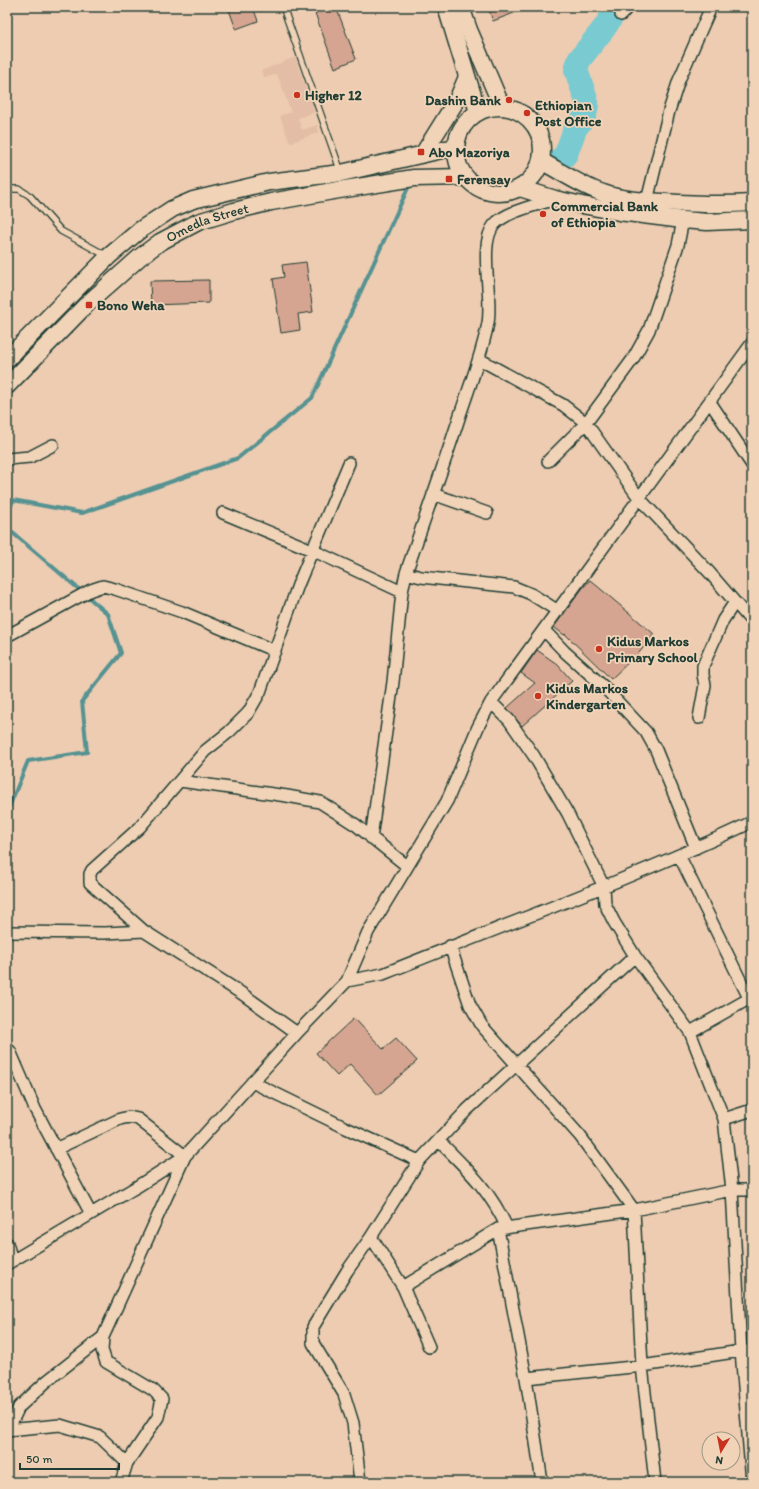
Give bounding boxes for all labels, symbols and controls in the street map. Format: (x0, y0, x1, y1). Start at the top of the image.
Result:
place label: Higher 12 (305, 87, 362, 104)
marker: Higher 12 (292, 90, 302, 100)
place label: Dashin Bank (425, 92, 502, 109)
marker: Dashin Bank (504, 95, 514, 105)
place label: Ethiopian Post Office (535, 97, 602, 130)
marker: Ethiopian Post Office (522, 108, 532, 118)
place label: Abo Mazoriya (428, 144, 510, 161)
marker: Abo Mazoriya (416, 147, 426, 157)
place label: Ferensay (457, 171, 511, 188)
marker: Ferensay (444, 174, 454, 184)
place label: Commercial Bank of Ethiopia (551, 198, 659, 231)
street label: Omedla Street (163, 200, 250, 246)
marker: Commercial Bank of Ethiopia (538, 209, 548, 219)
place label: Bono Weha (97, 297, 165, 314)
marker: Bono Weha (84, 300, 94, 310)
place label: Kidus Markos Primary School (607, 633, 699, 666)
marker: Kidus Markos Primary School (594, 644, 604, 654)
place label: Kidus Markos Kindergarten (546, 680, 628, 713)
marker: Kidus Markos Kindergarten (533, 691, 543, 701)
north arrow (701, 1431, 741, 1471)
scale bar (20, 1445, 119, 1471)
text: 50 m (26, 1452, 52, 1466)
text: N (715, 1453, 724, 1467)

